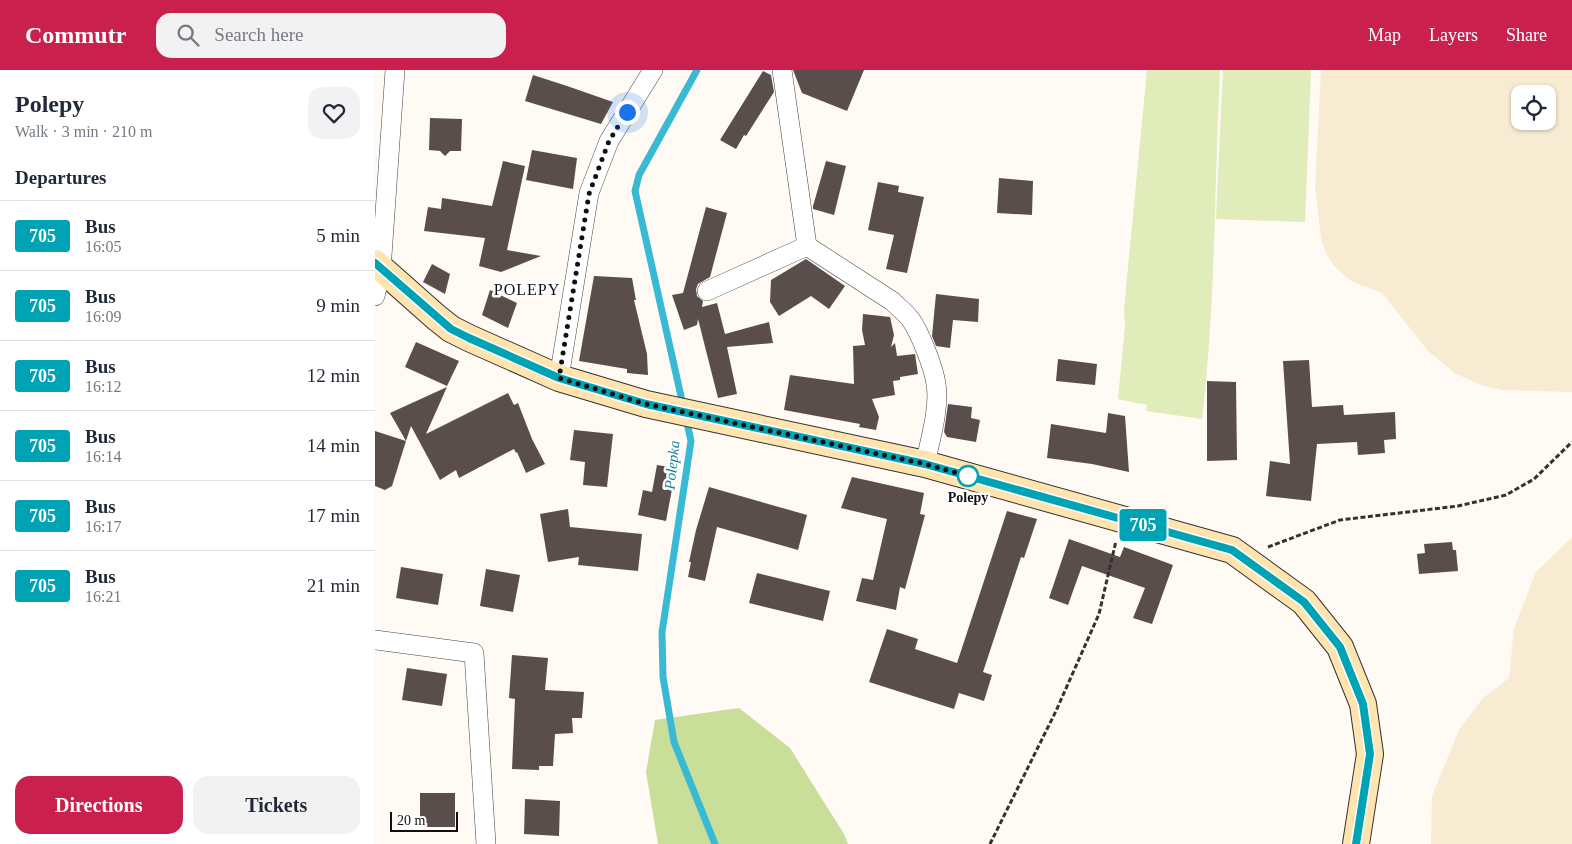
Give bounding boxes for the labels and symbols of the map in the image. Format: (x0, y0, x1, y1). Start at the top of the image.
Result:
your location (615, 100, 640, 125)
district label: POLEPY (494, 281, 560, 298)
water label: Polepka (661, 440, 683, 491)
marker: Polepy (957, 465, 979, 487)
place label: Polepy (948, 490, 988, 505)
line badge: 705 (1114, 509, 1172, 541)
scale bar (390, 809, 457, 832)

